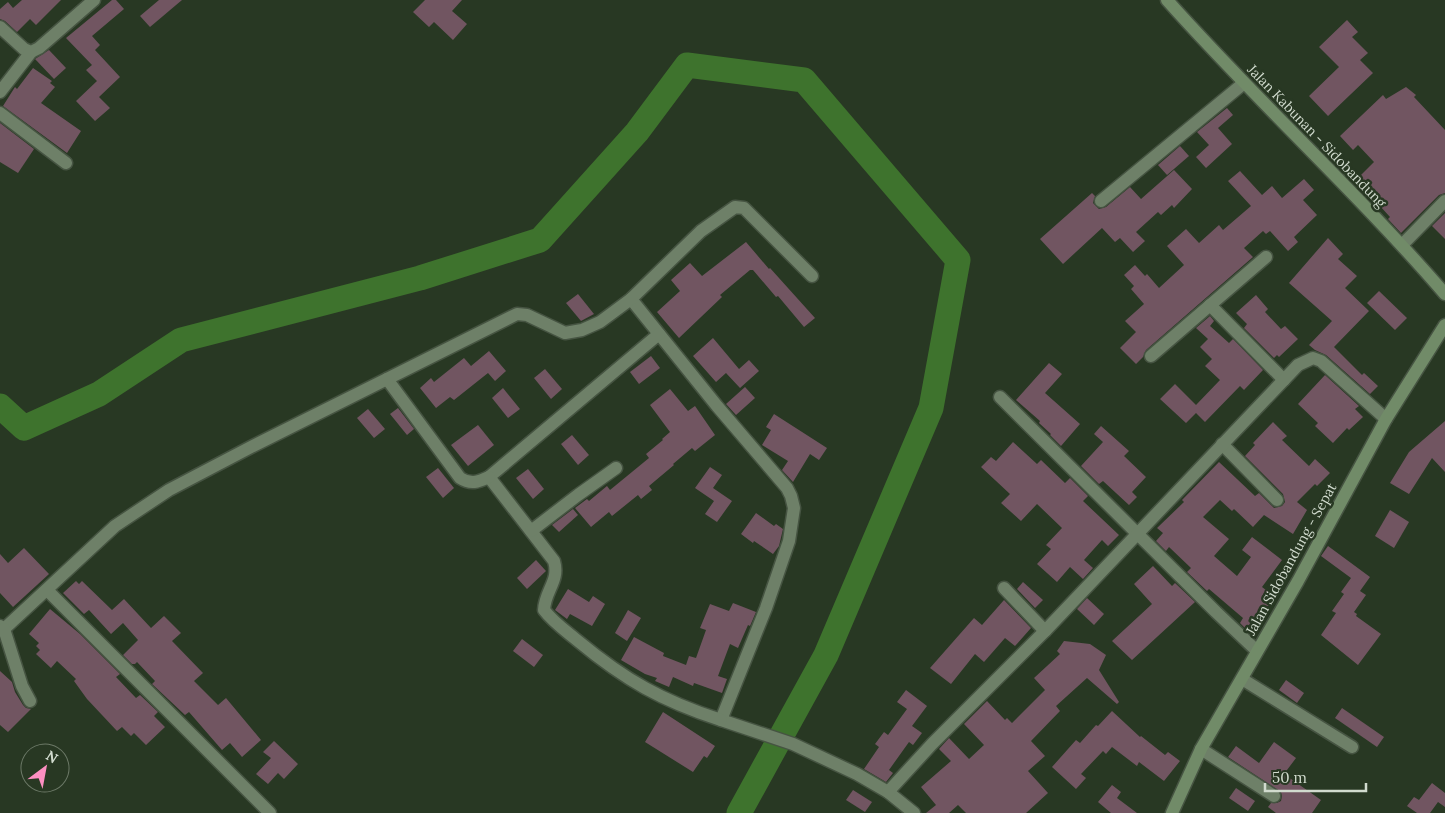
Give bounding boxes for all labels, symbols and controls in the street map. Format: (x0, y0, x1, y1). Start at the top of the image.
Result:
street label: Jalan Kabunan - Sidobandung (1243, 60, 1390, 212)
street label: Jalan Sidobandung - Sepat (1241, 479, 1341, 639)
north arrow (20, 743, 70, 793)
text: N (43, 746, 61, 768)
scale bar (1265, 760, 1366, 792)
text: 50 m (1272, 768, 1307, 787)

